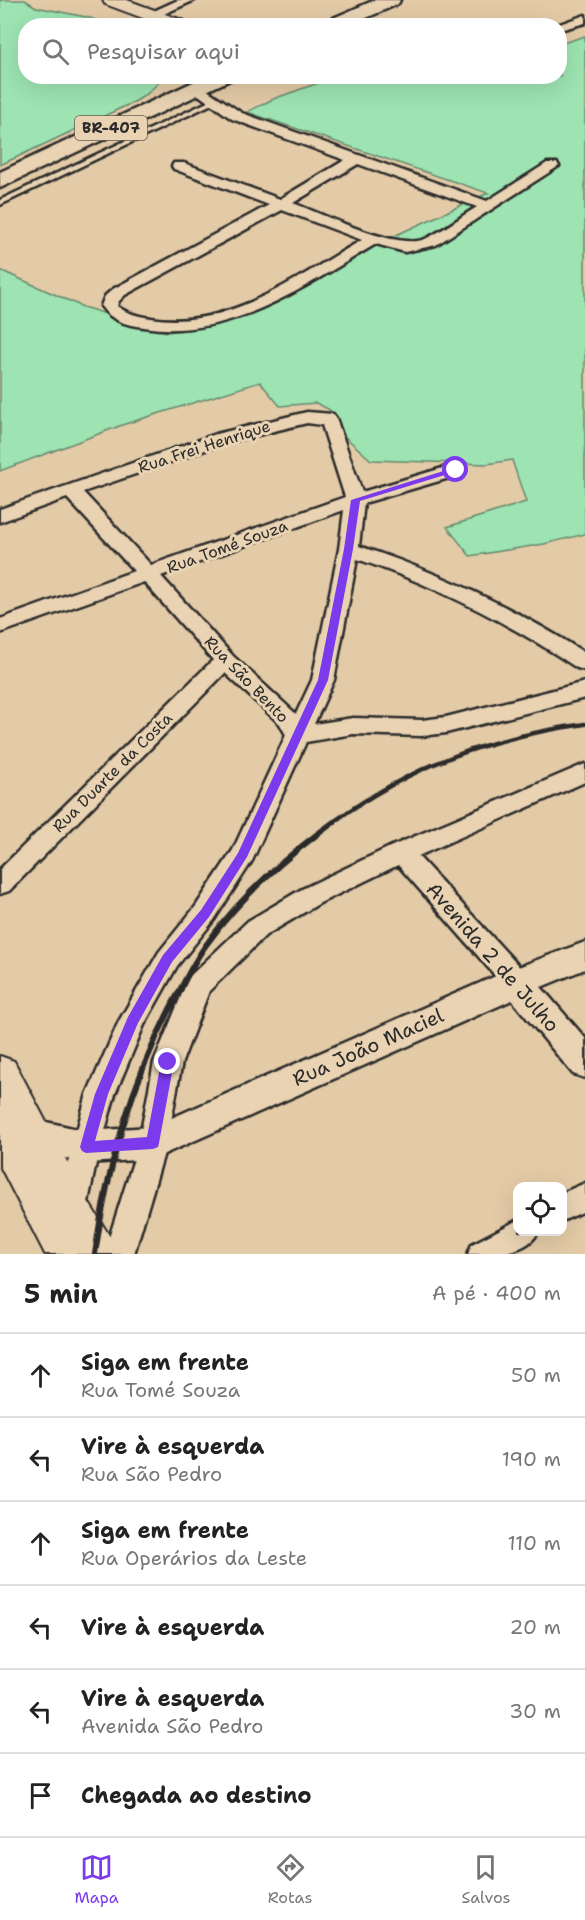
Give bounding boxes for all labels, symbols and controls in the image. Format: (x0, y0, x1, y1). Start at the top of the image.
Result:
search box (18, 18, 567, 84)
icon: search (39, 35, 72, 68)
text: Pesquisar aqui (87, 37, 240, 66)
road number: BR-407 (75, 116, 147, 140)
street label: Rua Frei Henrique (135, 415, 273, 478)
route start (442, 456, 468, 482)
street label: Rua Tomé Souza (164, 515, 291, 578)
street label: Rua São Bento (200, 631, 293, 727)
street label: Rua Duarte da Costa (48, 708, 177, 837)
street label: Avenida 2 de Julho (421, 877, 565, 1037)
street label: Rua João Maciel (288, 1002, 448, 1092)
route end (154, 1048, 180, 1074)
map controls (513, 1182, 567, 1236)
button: locate (513, 1182, 567, 1236)
text: 5 min (24, 1276, 98, 1311)
text: A pé · 400 m (432, 1280, 561, 1306)
text: Siga em frente (81, 1348, 249, 1377)
icon: ahead (24, 1359, 57, 1392)
text: 50 m (511, 1362, 561, 1388)
text: Rua Tomé Souza (81, 1377, 240, 1403)
text: Vire à esquerda (81, 1432, 264, 1461)
icon: left (24, 1443, 57, 1476)
text: 190 m (502, 1446, 561, 1472)
text: Rua São Pedro (81, 1461, 222, 1487)
text: Siga em frente (81, 1516, 249, 1545)
icon: ahead (24, 1527, 57, 1560)
text: 110 m (507, 1530, 561, 1556)
text: Rua Operários da Leste (81, 1545, 307, 1571)
icon: left (24, 1611, 57, 1644)
text: Vire à esquerda (81, 1613, 264, 1642)
text: 20 m (510, 1614, 561, 1640)
text: Vire à esquerda (81, 1684, 264, 1713)
icon: left (24, 1695, 57, 1728)
text: 30 m (509, 1698, 561, 1724)
text: Avenida São Pedro (81, 1713, 263, 1739)
icon: arrive (24, 1779, 57, 1812)
text: Chegada ao destino (81, 1781, 312, 1810)
tab: Mapa (75, 1851, 119, 1908)
tab: Rotas (268, 1851, 312, 1908)
tab: Salvos (462, 1851, 510, 1908)

